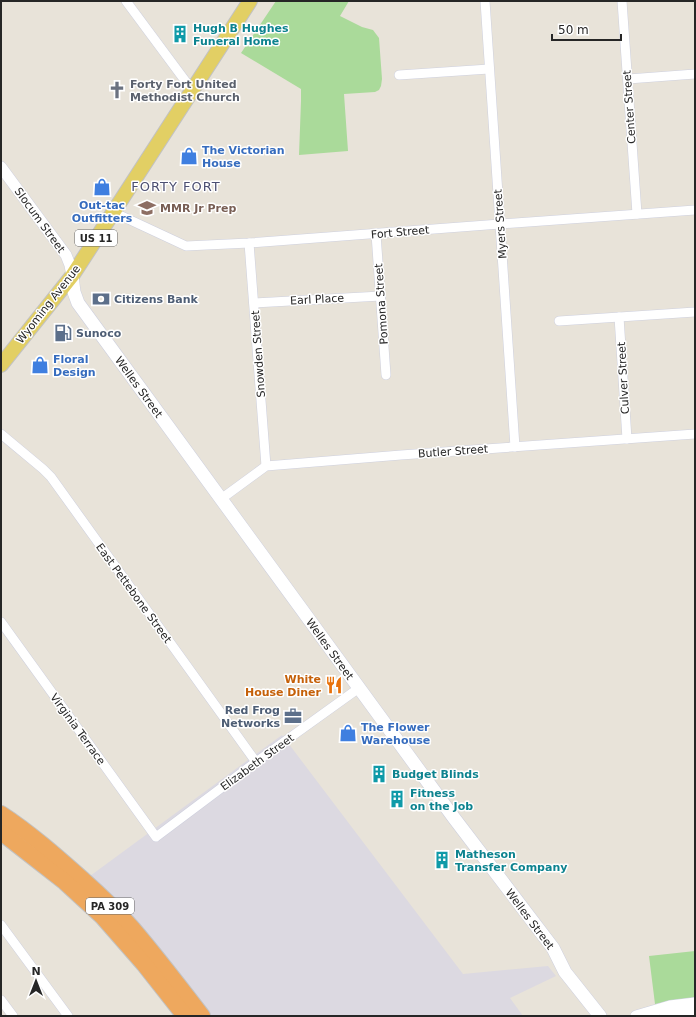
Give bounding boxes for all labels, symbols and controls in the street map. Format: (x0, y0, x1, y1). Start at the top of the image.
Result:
scale bar (552, 16, 621, 42)
place label: Hugh B Hughes Funeral Home (193, 22, 289, 48)
text: 50 m (558, 23, 589, 37)
building icon: Hugh B Hughes Funeral Home (170, 24, 190, 44)
street label: Center Street (620, 69, 639, 144)
place label: Forty Fort United Methodist Church (130, 78, 240, 104)
church icon: Forty Fort United Methodist Church (107, 80, 127, 100)
place label: The Victorian House (202, 144, 285, 170)
shop icon: The Victorian House (179, 146, 199, 166)
shop icon: Out-tac Outfitters (92, 177, 112, 197)
district label: FORTY FORT (131, 179, 221, 194)
street label: Slocum Street (12, 185, 68, 256)
street label: Myers Street (492, 188, 509, 259)
school or university icon: MMR Jr Prep (137, 198, 157, 218)
place label: Out-tac Outfitters (72, 199, 133, 225)
place label: MMR Jr Prep (160, 202, 236, 215)
street label: Fort Street (370, 223, 430, 242)
road number: US 11 (75, 230, 117, 246)
street label: Wyoming Avenue (14, 262, 83, 346)
street label: Pomona Street (372, 262, 391, 345)
bank icon: Citizens Bank (91, 289, 111, 309)
street label: Earl Place (290, 292, 345, 307)
place label: Citizens Bank (114, 293, 199, 306)
street label: Snowden Street (249, 309, 268, 398)
fuel station icon: Sunoco (53, 323, 73, 343)
place label: Sunoco (76, 327, 122, 340)
street label: Culver Street (615, 341, 632, 414)
place label: Floral Design (53, 353, 96, 379)
street label: Welles Street (112, 354, 166, 421)
shop icon: Floral Design (30, 355, 50, 375)
street label: Butler Street (418, 443, 489, 460)
street label: East Pettebone Street (93, 541, 175, 646)
street label: Welles Street (303, 616, 357, 683)
place label: White House Diner (245, 673, 322, 699)
restaurant icon: White House Diner (324, 675, 344, 695)
street label: Virginia Terrace (47, 691, 108, 768)
place label: Red Frog Networks (221, 704, 280, 730)
office icon: Red Frog Networks (283, 706, 303, 726)
place label: The Flower Warehouse (361, 721, 430, 747)
shop icon: The Flower Warehouse (338, 723, 358, 743)
street label: Elizabeth Street (218, 731, 297, 793)
building icon: Budget Blinds (369, 764, 389, 784)
place label: Budget Blinds (392, 768, 479, 781)
place label: Fitness on the Job (410, 787, 473, 813)
building icon: Fitness on the Job (387, 789, 407, 809)
place label: Matheson Transfer Company (455, 848, 567, 874)
building icon: Matheson Transfer Company (432, 850, 452, 870)
street label: Welles Street (503, 886, 557, 953)
road number: PA 309 (86, 898, 134, 914)
north arrow (16, 961, 56, 1001)
text: N (31, 965, 41, 978)

